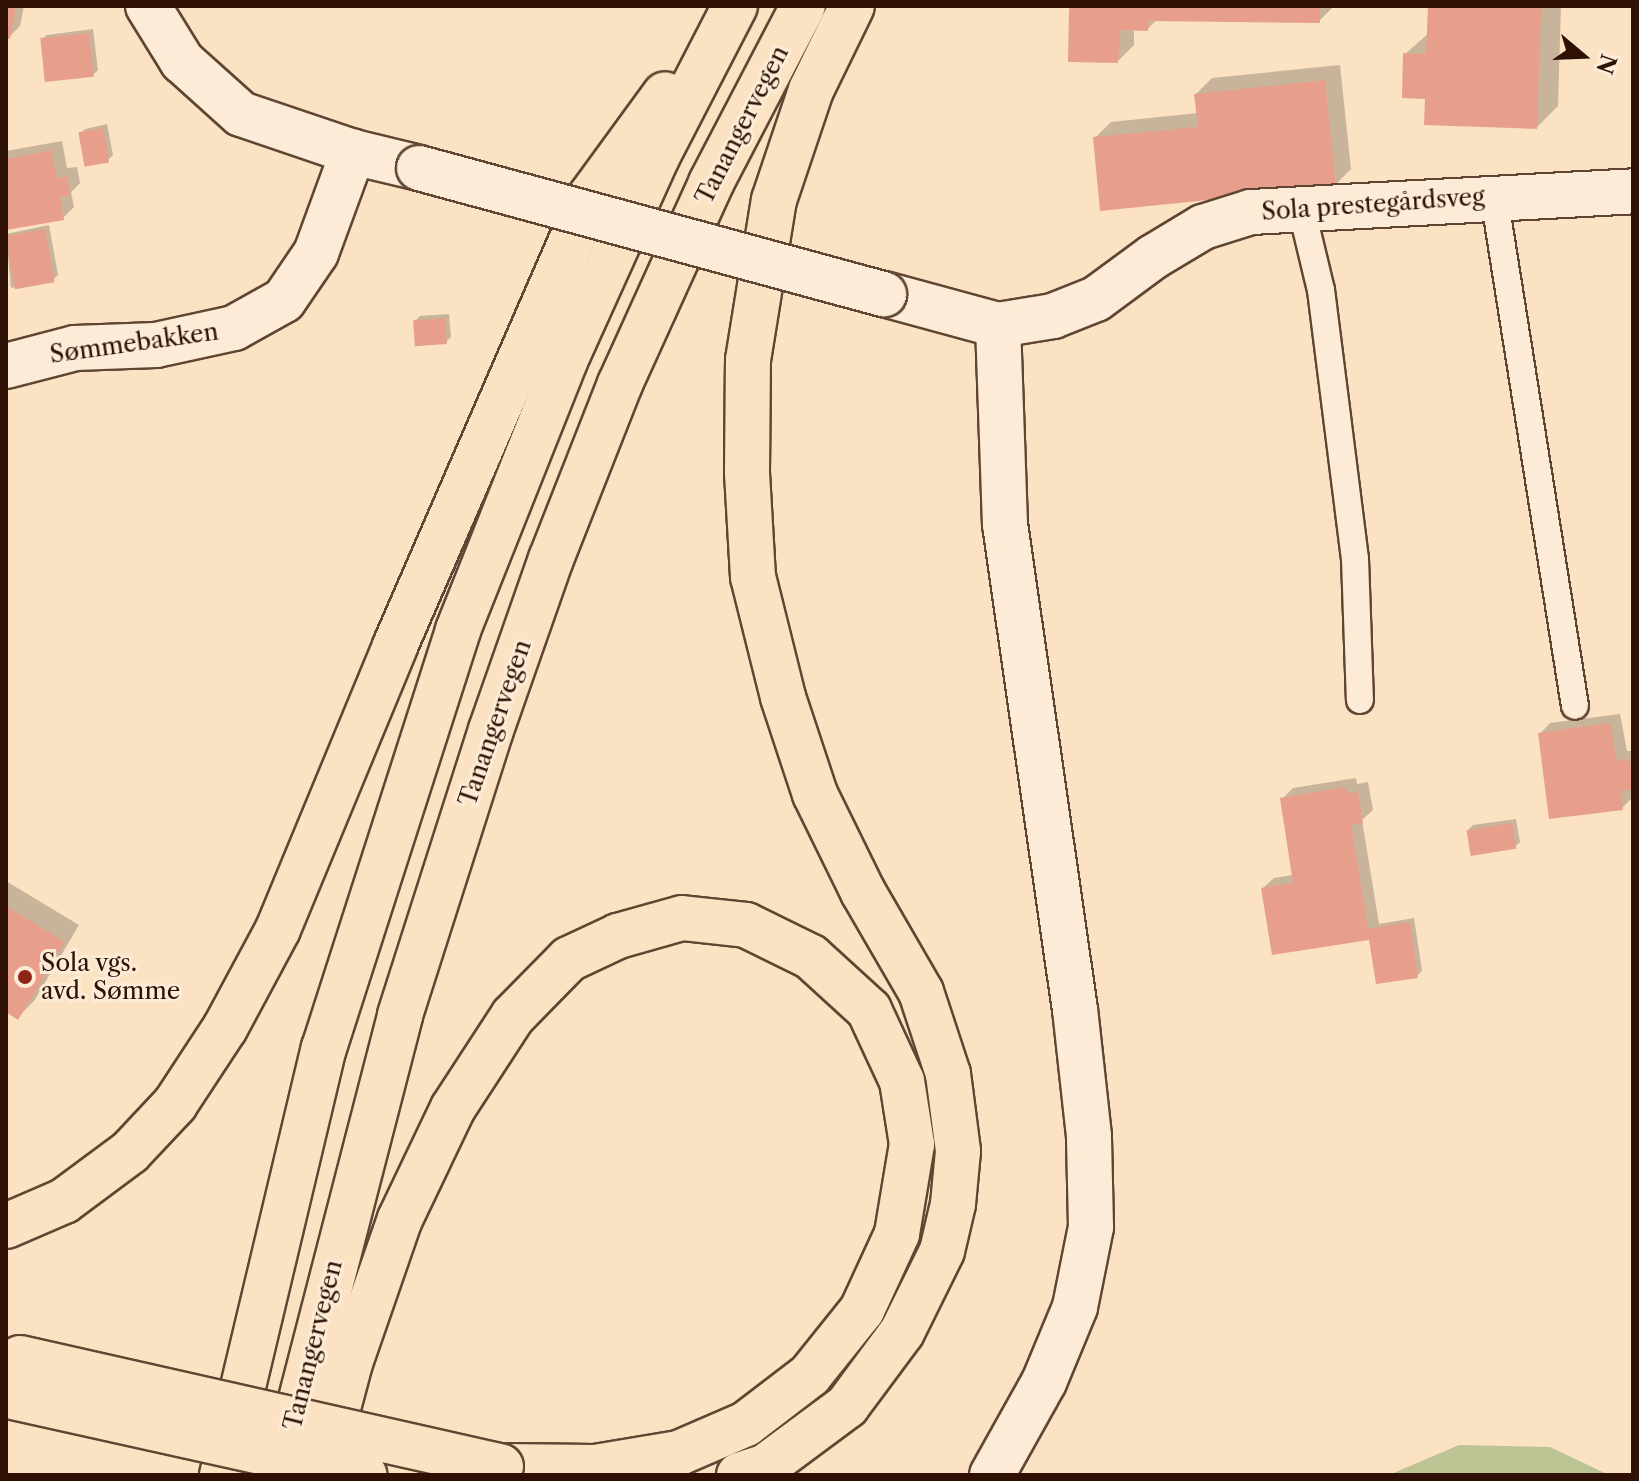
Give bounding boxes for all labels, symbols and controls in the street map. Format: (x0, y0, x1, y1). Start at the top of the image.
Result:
north arrow (1543, 16, 1623, 96)
street label: Tanangervegen (690, 41, 794, 209)
text: N (1590, 51, 1622, 77)
street label: Sola prestegårdsveg (1260, 182, 1486, 226)
street label: Sømmebakken (48, 317, 220, 369)
street label: Tanangervegen (453, 636, 537, 810)
place label: Sola vgs. avd. Sømme (41, 949, 180, 1005)
marker: Sola vgs. avd. Sømme (16, 968, 34, 986)
street label: Tanangervegen (278, 1257, 348, 1433)

